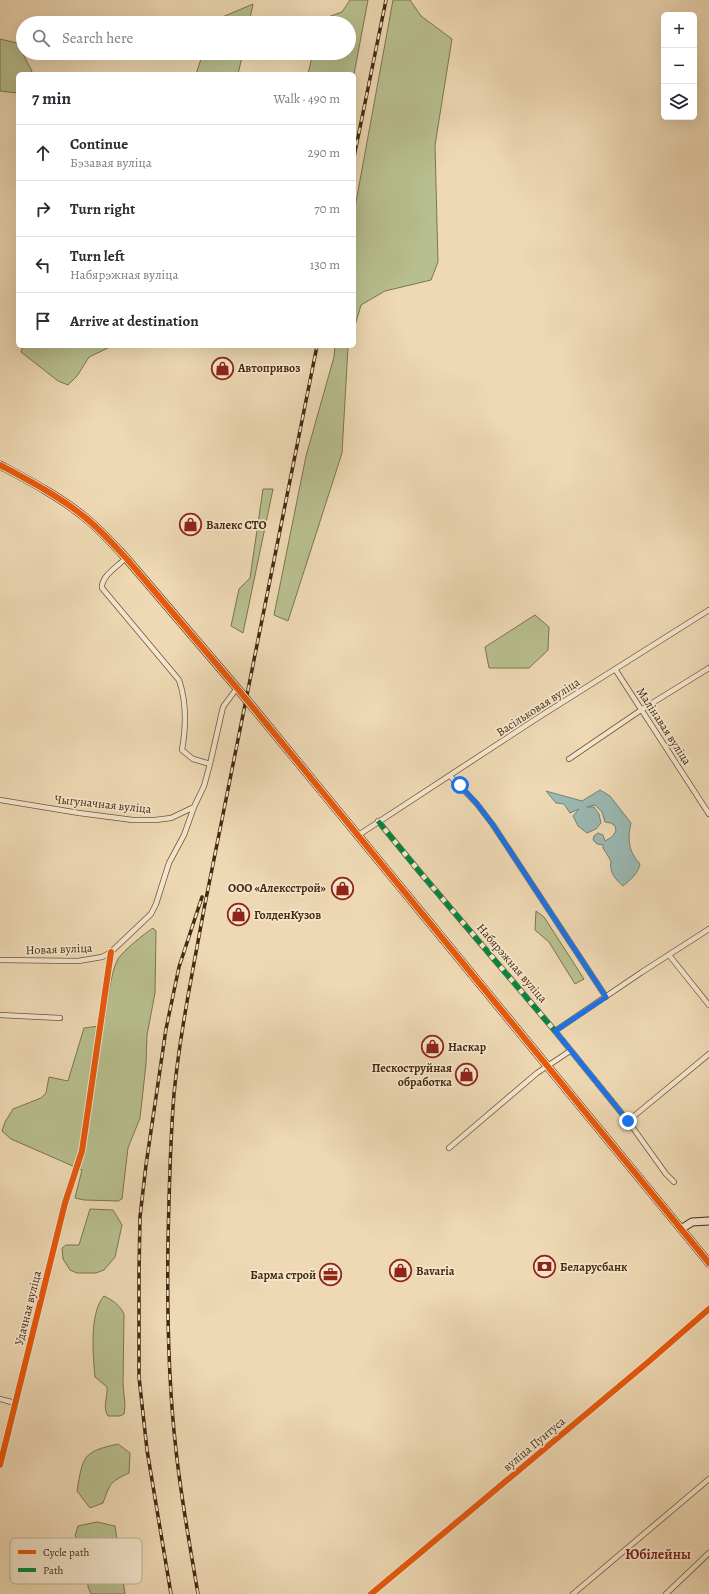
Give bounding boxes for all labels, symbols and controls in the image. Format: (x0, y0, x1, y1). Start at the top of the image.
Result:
map controls (661, 12, 697, 120)
button: + (661, 12, 697, 48)
search box (16, 16, 356, 60)
icon: search (30, 27, 52, 49)
text: Search here (62, 28, 133, 48)
button: − (661, 48, 697, 84)
button: layers (661, 84, 697, 120)
text: 7 min (32, 87, 71, 110)
text: Walk · 490 m (273, 90, 340, 107)
text: Continue (70, 134, 128, 154)
icon: ahead (32, 142, 54, 164)
text: 290 m (308, 144, 340, 161)
text: Бэзавая вуліца (70, 154, 152, 171)
icon: right (32, 198, 54, 220)
text: Turn right (70, 199, 135, 219)
text: 70 m (314, 200, 340, 217)
text: Turn left (70, 246, 125, 266)
icon: left (32, 254, 54, 276)
text: 130 m (310, 256, 340, 273)
text: Набярэжная вуліца (70, 266, 179, 283)
icon: arrive (32, 310, 54, 332)
text: Arrive at destination (70, 311, 199, 331)
shop icon: Автопривоз (210, 355, 236, 381)
place label: Автопривоз (237, 360, 300, 376)
shop icon: Валекс СТО (178, 512, 204, 538)
place label: Валекс СТО (206, 517, 267, 533)
street label: Васільковая вуліца (493, 674, 583, 740)
street label: Малінавая вуліца (633, 684, 695, 768)
route start (451, 776, 469, 794)
street label: Чыгуначная вуліца (54, 791, 153, 817)
shop icon: ООО «Алексстрой» (329, 875, 355, 901)
place label: ООО «Алексстрой» (228, 880, 327, 896)
shop icon: ГолденКузов (225, 902, 251, 928)
place label: ГолденКузов (254, 907, 321, 923)
street label: Набярэжная вуліца (473, 920, 551, 1006)
street label: Новая вуліца (25, 940, 93, 958)
shop icon: Наскар (419, 1034, 445, 1060)
place label: Наскар (448, 1039, 487, 1055)
place label: Пескоструйная обработка (372, 1060, 452, 1090)
shop icon: Пескоструйная обработка (454, 1062, 480, 1088)
route end (619, 1112, 637, 1130)
bank icon: Беларусбанк (531, 1254, 557, 1280)
shop icon: Bavaria (388, 1258, 414, 1284)
place label: Беларусбанк (560, 1259, 628, 1275)
office icon: Барма строй (318, 1262, 344, 1288)
place label: Bavaria (416, 1263, 455, 1279)
place label: Барма строй (250, 1267, 316, 1283)
street label: Удачная вуліца (11, 1268, 45, 1347)
street label: вуліца Пунтуса (499, 1413, 569, 1475)
legend (10, 1538, 142, 1584)
text: Cycle path (43, 1545, 90, 1560)
district label: Юбілейны (625, 1545, 691, 1564)
text: Path (43, 1563, 64, 1578)

